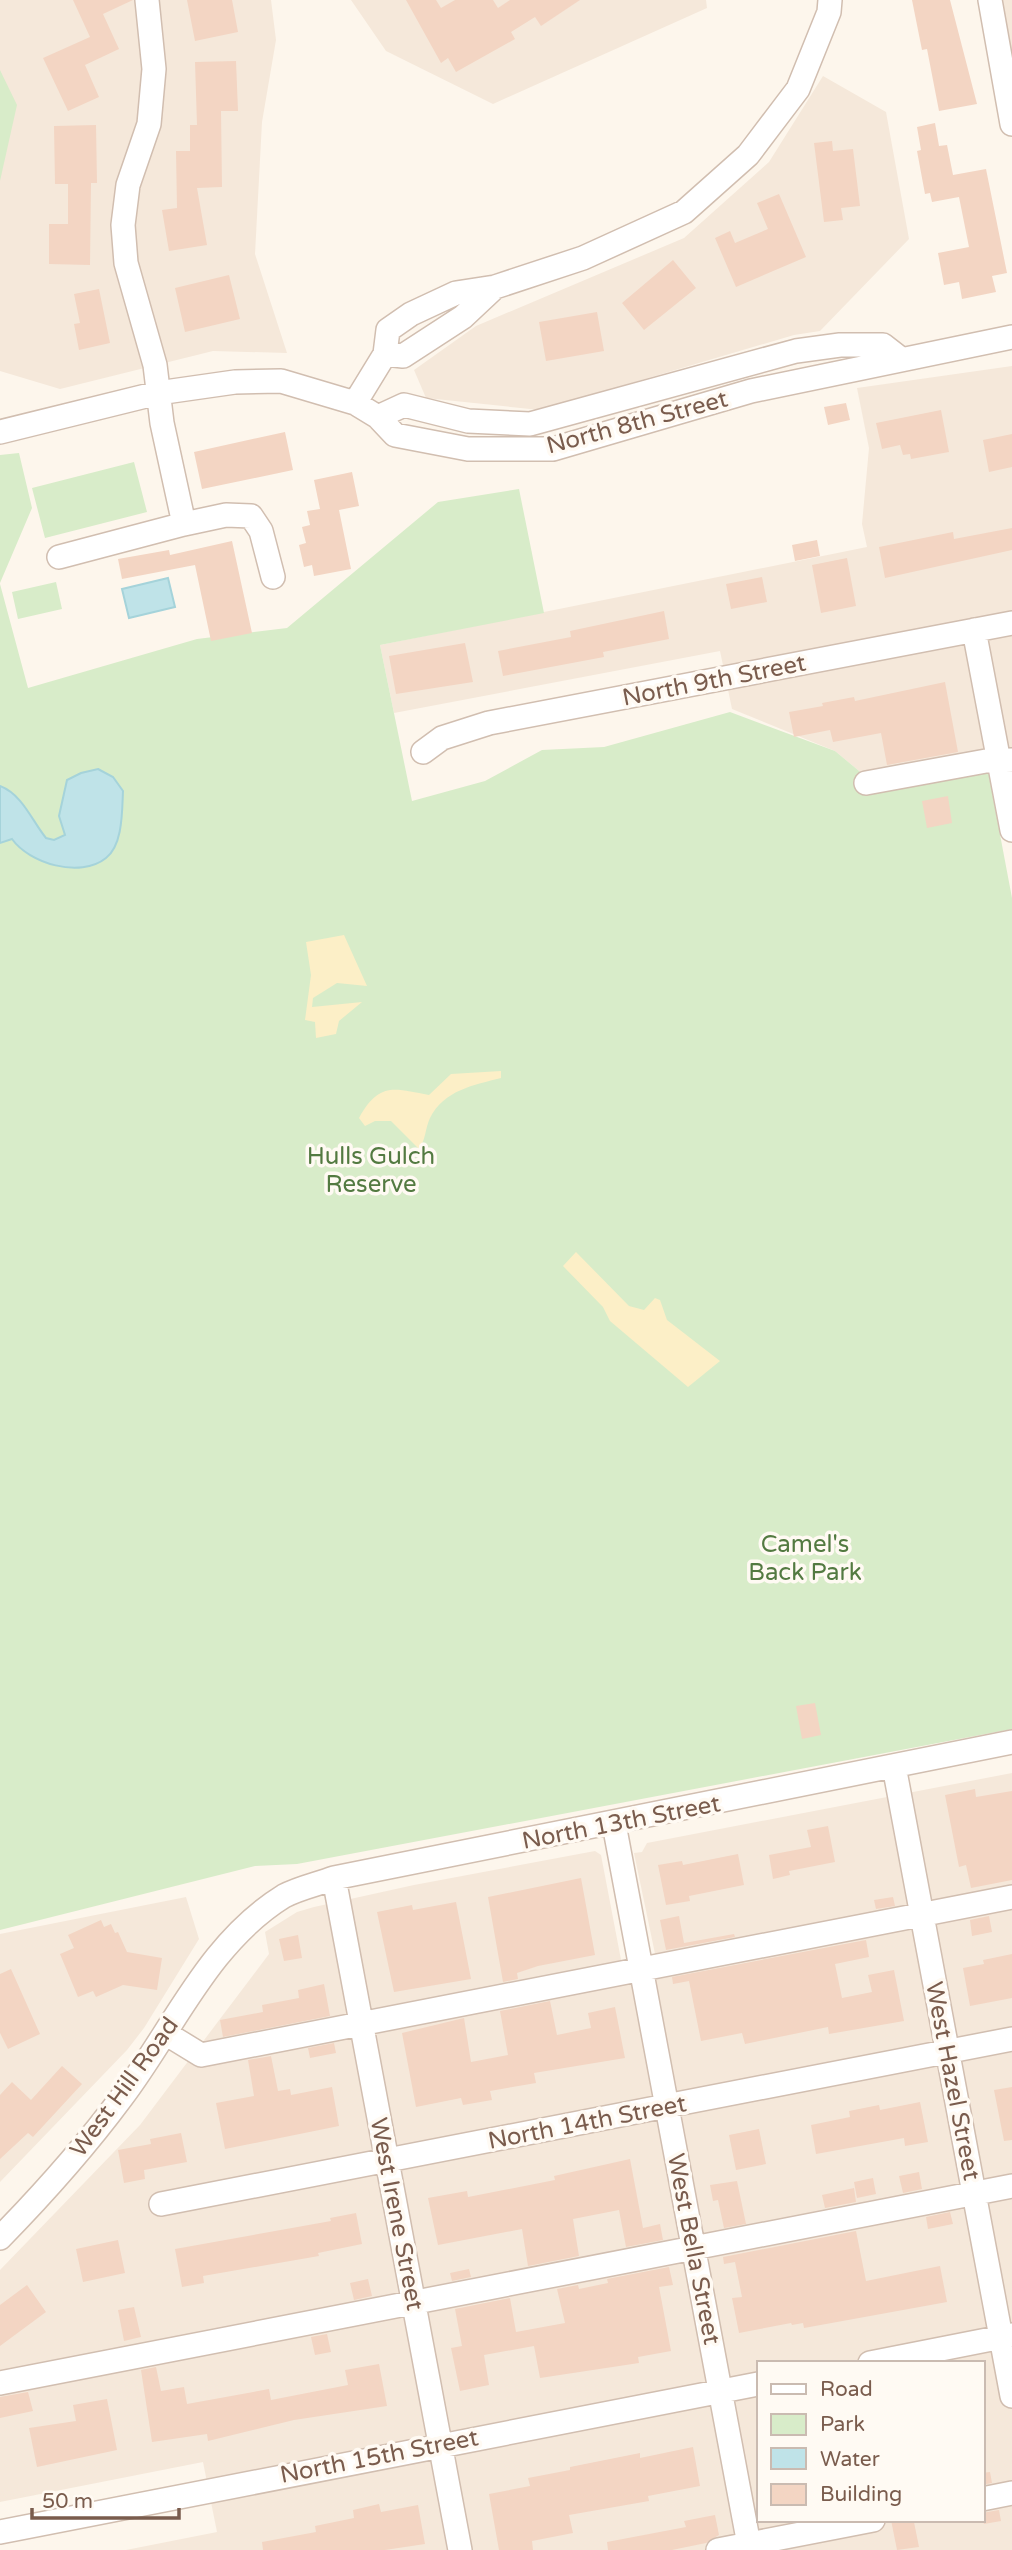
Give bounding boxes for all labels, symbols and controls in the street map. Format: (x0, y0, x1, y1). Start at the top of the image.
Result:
street label: North 8th Street (543, 384, 731, 461)
street label: North 9th Street (620, 648, 808, 713)
park label: Hulls Gulch Reserve (307, 1142, 435, 1199)
park label: Camel's Back Park (748, 1530, 862, 1587)
street label: North 13th Street (519, 1789, 723, 1856)
street label: West Hazel Street (919, 1979, 986, 2183)
street label: West Hill Road (64, 2012, 185, 2163)
street label: North 14th Street (485, 2089, 689, 2156)
street label: West Irene Street (364, 2115, 429, 2313)
street label: West Bella Street (661, 2151, 726, 2347)
legend (757, 2361, 984, 2522)
text: Road (820, 2377, 873, 2402)
text: Park (820, 2412, 865, 2437)
street label: North 15th Street (277, 2423, 481, 2490)
text: Water (820, 2447, 880, 2472)
scale bar (32, 2476, 178, 2520)
text: Building (820, 2482, 902, 2507)
text: 50 m (42, 2489, 93, 2514)

